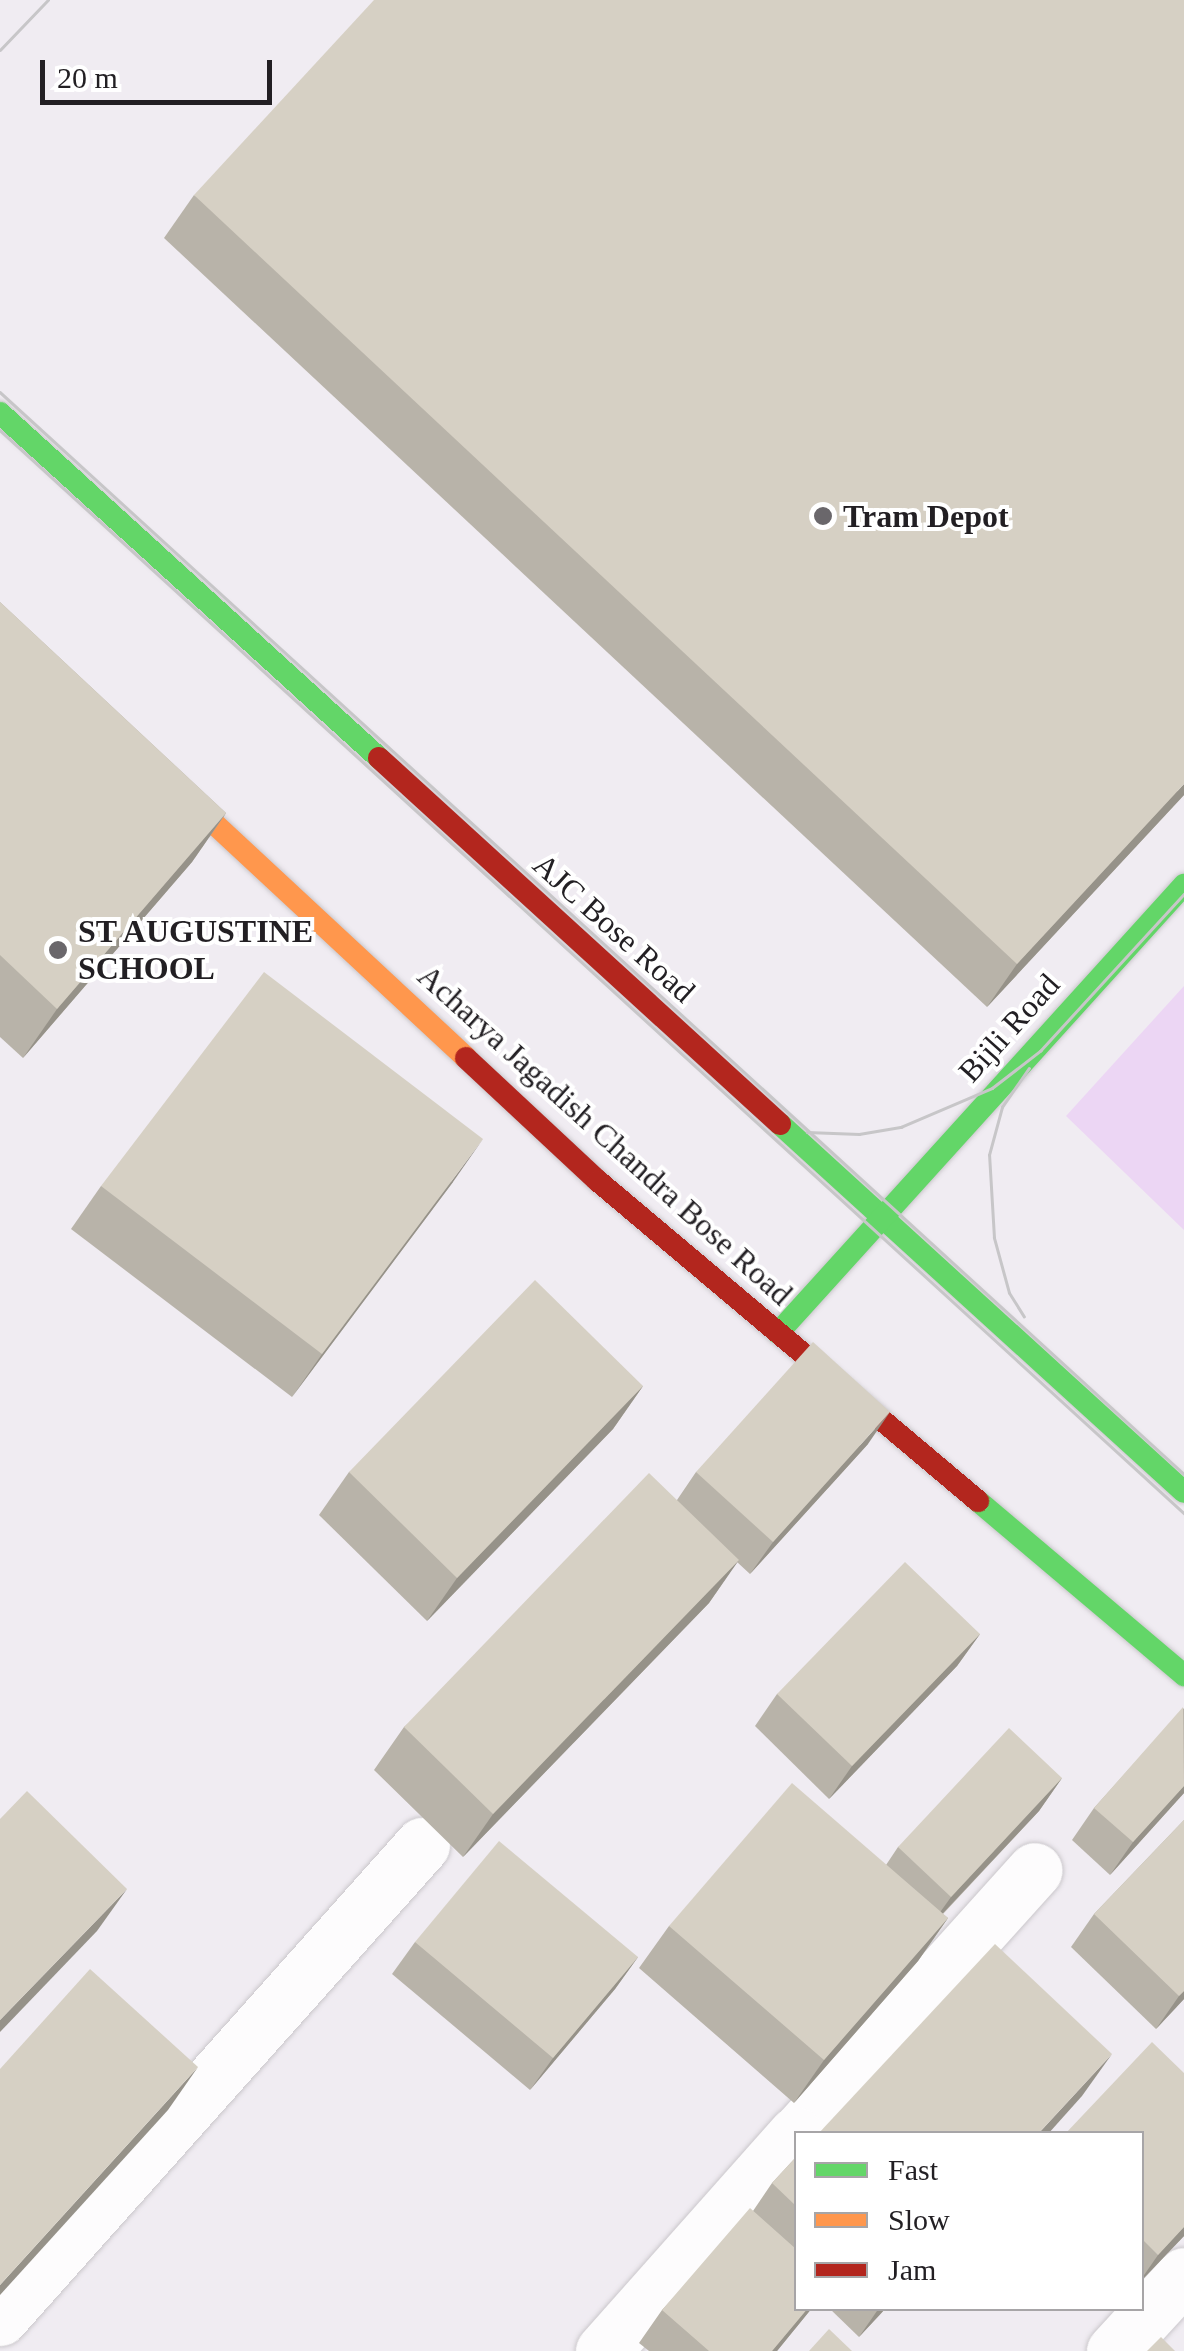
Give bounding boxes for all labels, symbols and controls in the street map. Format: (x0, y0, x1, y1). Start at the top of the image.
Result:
scale bar (45, 40, 278, 102)
text: 20 m (57, 61, 118, 94)
place label: Tram Depot (843, 497, 1009, 535)
marker: Tram Depot (812, 505, 834, 527)
street label: AJC Bose Road (525, 845, 703, 1011)
place label: ST AUGUSTINE SCHOOL (78, 913, 315, 988)
marker: ST AUGUSTINE SCHOOL (47, 939, 69, 961)
street label: Acharya Jagadish Chandra Bose Road (410, 957, 800, 1313)
street label: Bijli Road (950, 966, 1068, 1090)
legend (794, 2131, 1144, 2311)
text: Fast (888, 2153, 938, 2186)
text: Slow (888, 2203, 950, 2236)
text: Jam (888, 2253, 936, 2286)

